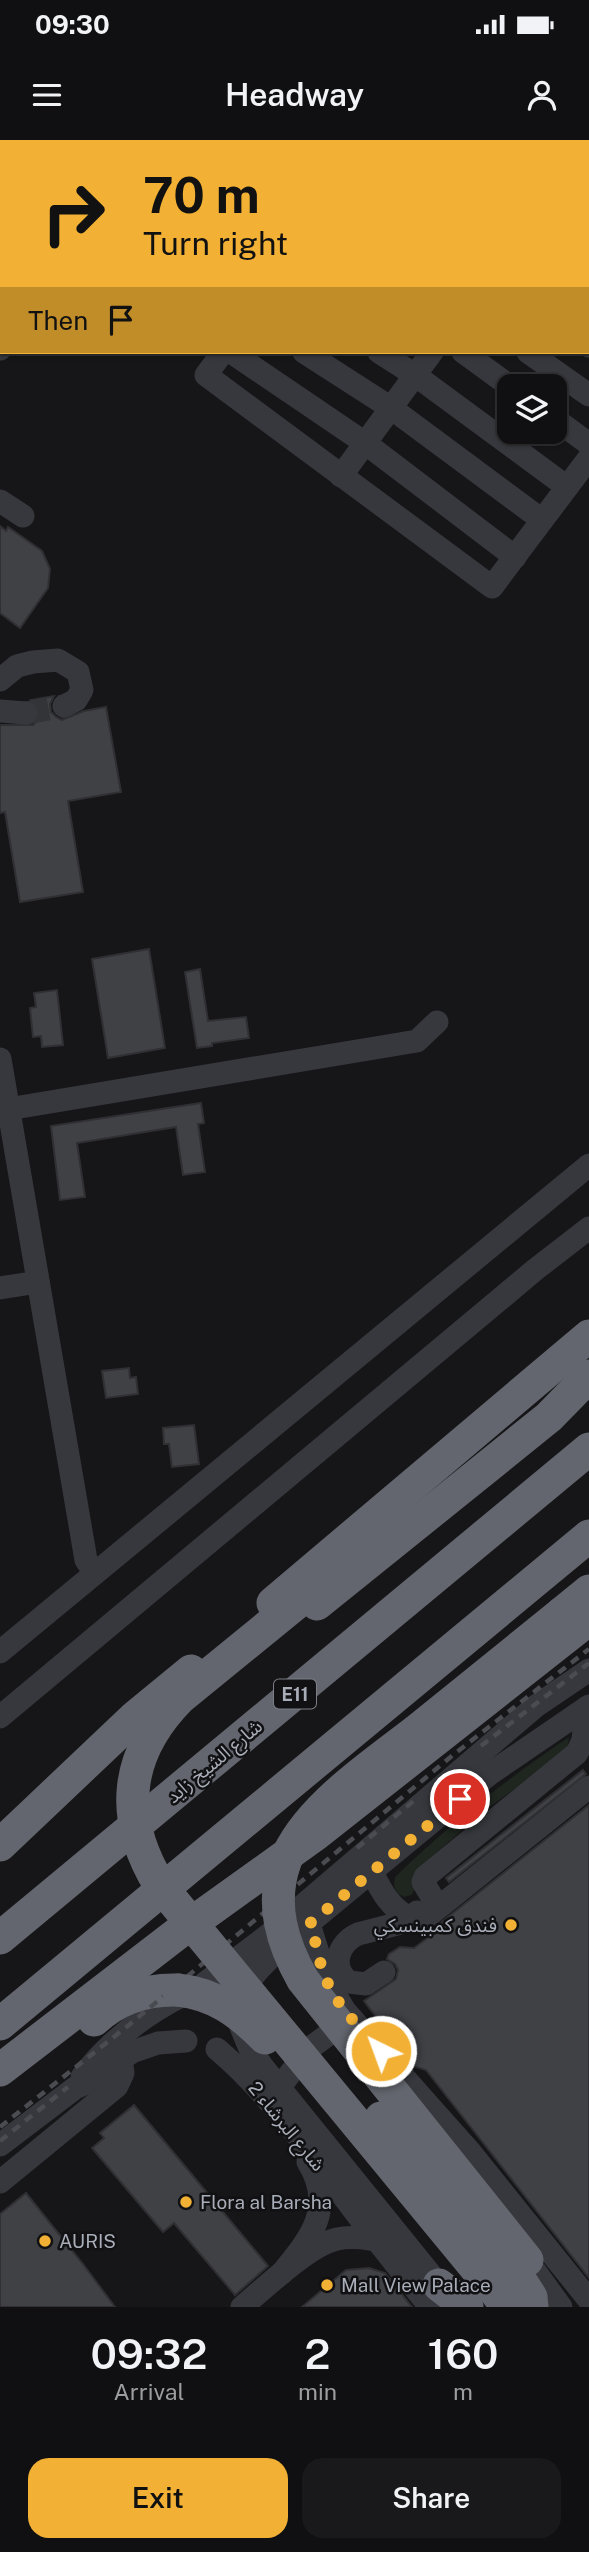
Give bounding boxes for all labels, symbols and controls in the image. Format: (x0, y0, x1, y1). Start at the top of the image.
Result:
text: 09:30 (35, 9, 110, 40)
icon: menu (28, 76, 66, 114)
text: Headway (225, 76, 364, 113)
icon: person (523, 76, 561, 114)
text: 70 m (143, 166, 260, 224)
icon: right (28, 168, 119, 259)
text: Turn right (143, 225, 288, 262)
icon: arrive (102, 301, 140, 339)
text: Then (28, 305, 88, 336)
map controls (497, 374, 567, 444)
button: layers (497, 374, 567, 444)
road number: E11 (274, 1680, 316, 1708)
street label: شارع الشيخ زايد (162, 1715, 269, 1810)
pin (430, 1769, 490, 1829)
icon: arrive (441, 1780, 479, 1818)
place label: فندق كمبينسكي (374, 1914, 497, 1940)
marker: فندق كمبينسكي (503, 1917, 519, 1933)
position arrow (344, 2014, 418, 2088)
street label: شارع البرشاء 2 (242, 2077, 330, 2177)
place label: Flora al Barsha (200, 2191, 332, 2213)
marker: Flora al Barsha (178, 2194, 194, 2210)
place label: AURIS (59, 2230, 116, 2252)
marker: AURIS (37, 2233, 53, 2249)
place label: Mall View Palace (341, 2274, 491, 2296)
marker: Mall View Palace (319, 2277, 335, 2293)
text: 09:32 (91, 2329, 207, 2378)
text: 2 (305, 2329, 330, 2378)
text: 160 (428, 2329, 498, 2378)
text: Arrival (113, 2378, 185, 2405)
text: min (298, 2378, 337, 2405)
text: m (453, 2378, 473, 2405)
button: Exit (28, 2458, 288, 2538)
button: Share (302, 2458, 561, 2538)

